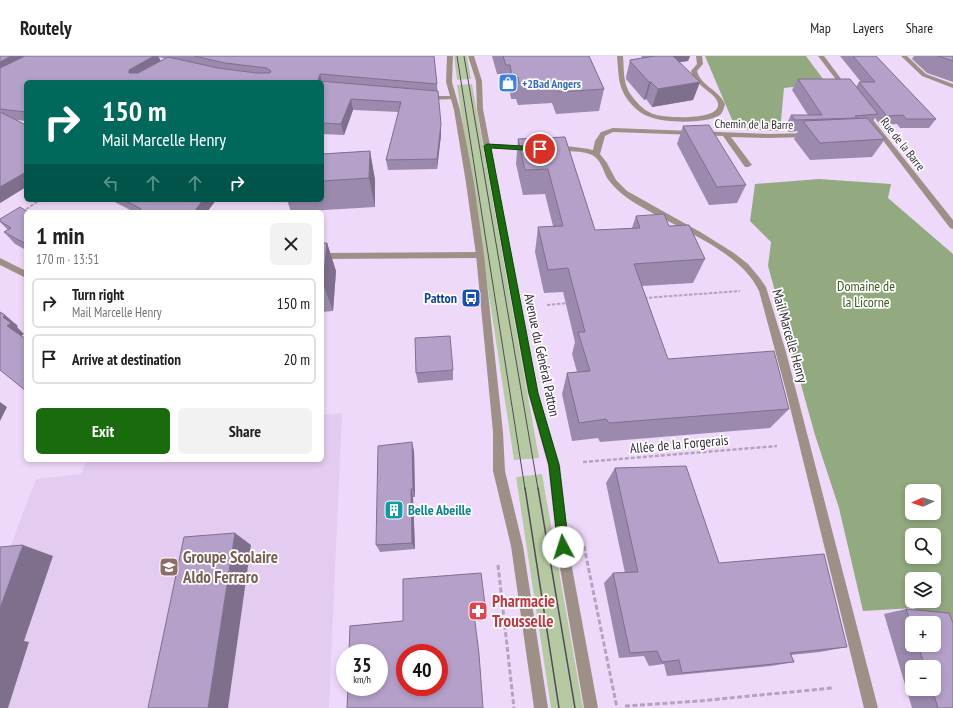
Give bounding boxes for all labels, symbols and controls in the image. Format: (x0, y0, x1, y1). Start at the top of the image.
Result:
text: Routely (20, 16, 72, 40)
text: Map (810, 19, 831, 37)
text: Layers (853, 19, 884, 37)
text: Share (906, 19, 933, 37)
shop icon: +2Bad Angers (497, 72, 519, 94)
place label: +2Bad Angers (522, 76, 581, 91)
text: 150 m (102, 92, 166, 129)
icon: right (36, 96, 88, 148)
street label: Rue de la Barre (878, 114, 928, 174)
street label: Chemin de la Barre (714, 116, 794, 132)
text: Mail Marcelle Henry (102, 128, 226, 151)
pin (523, 132, 557, 166)
icon: arrive (529, 138, 551, 160)
icon: left (100, 172, 122, 194)
icon: ahead (142, 172, 164, 194)
icon: ahead (184, 172, 206, 194)
icon: right (226, 172, 248, 194)
text: 1 min (36, 220, 84, 251)
button: close (270, 223, 312, 265)
text: 170 m · 13:51 (36, 251, 99, 268)
park label: Domaine de la Licorne (837, 277, 895, 311)
text: Turn right (72, 285, 124, 304)
bus stop icon: Patton (460, 287, 482, 309)
street label: Mail Marcelle Henry (768, 287, 812, 386)
place label: Patton (424, 289, 457, 307)
icon: right (38, 292, 60, 314)
street label: Avenue du Général Patton (520, 292, 564, 418)
text: 150 m (277, 294, 310, 313)
text: Mail Marcelle Henry (72, 304, 162, 321)
icon: arrive (38, 348, 60, 370)
text: Arrive at destination (72, 350, 181, 369)
text: 20 m (284, 350, 310, 369)
button: Exit (36, 408, 170, 454)
button: Share (178, 408, 312, 454)
street label: Allée de la Forgerais (629, 431, 729, 457)
north arrow (905, 484, 941, 520)
map controls (905, 484, 941, 696)
building icon: Belle Abeille (383, 499, 405, 521)
place label: Belle Abeille (408, 501, 471, 519)
position arrow (542, 526, 584, 568)
button: search (905, 528, 941, 564)
place label: Groupe Scolaire Aldo Ferraro (182, 546, 278, 588)
school or university icon: Groupe Scolaire Aldo Ferraro (158, 556, 180, 578)
button: layers (905, 572, 941, 608)
place label: Pharmacie Trousselle (492, 590, 555, 632)
pharmacy icon: Pharmacie Trousselle (467, 600, 489, 622)
button: + (905, 616, 941, 652)
speed limit sign: 40 (396, 644, 448, 696)
text: 35 (352, 652, 372, 678)
button: − (905, 660, 941, 696)
text: km/h (353, 673, 371, 686)

